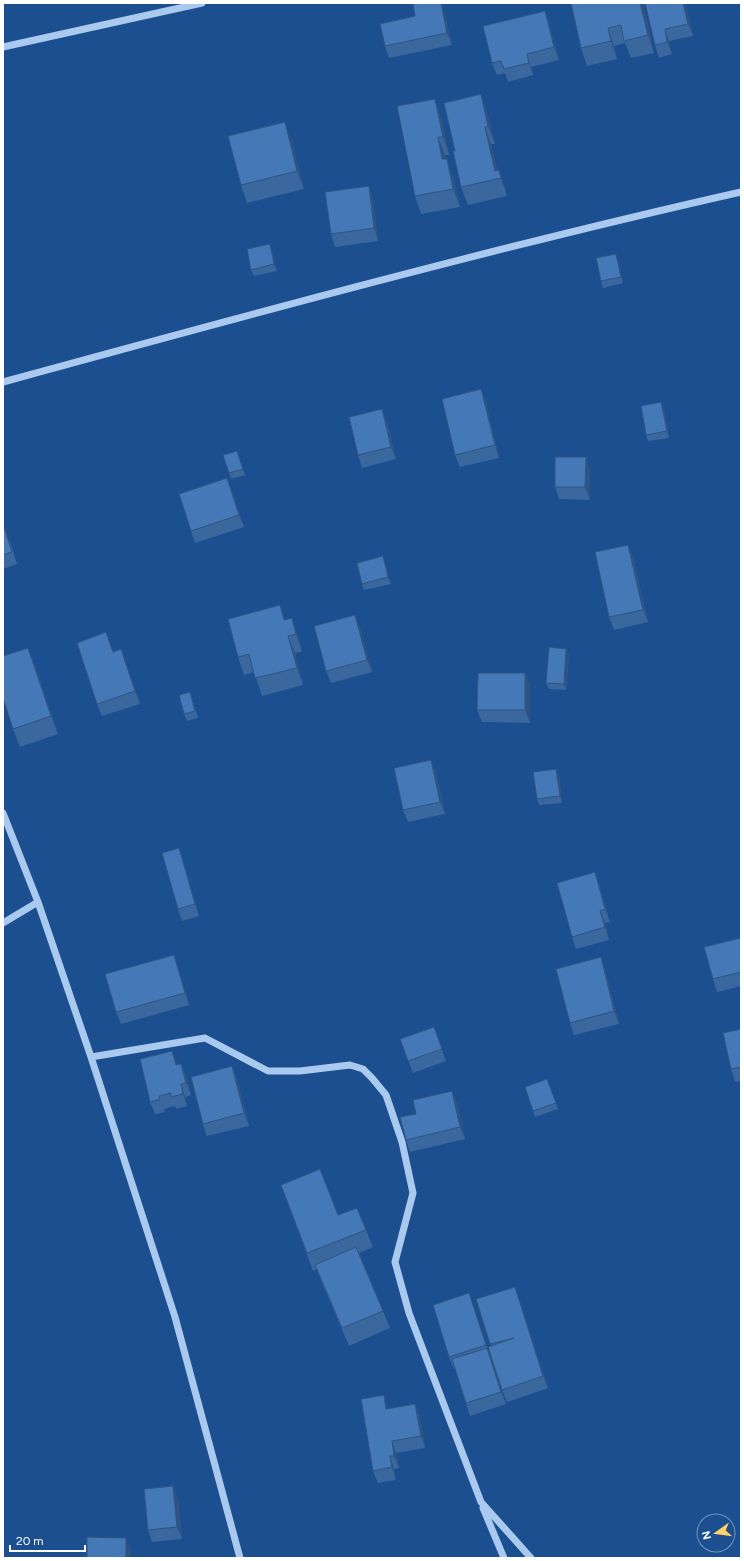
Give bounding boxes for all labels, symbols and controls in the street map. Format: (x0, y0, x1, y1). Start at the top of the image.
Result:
north arrow (696, 1513, 736, 1553)
scale bar (10, 1527, 85, 1553)
text: N (699, 1530, 714, 1541)
text: 20 m (16, 1534, 44, 1548)

